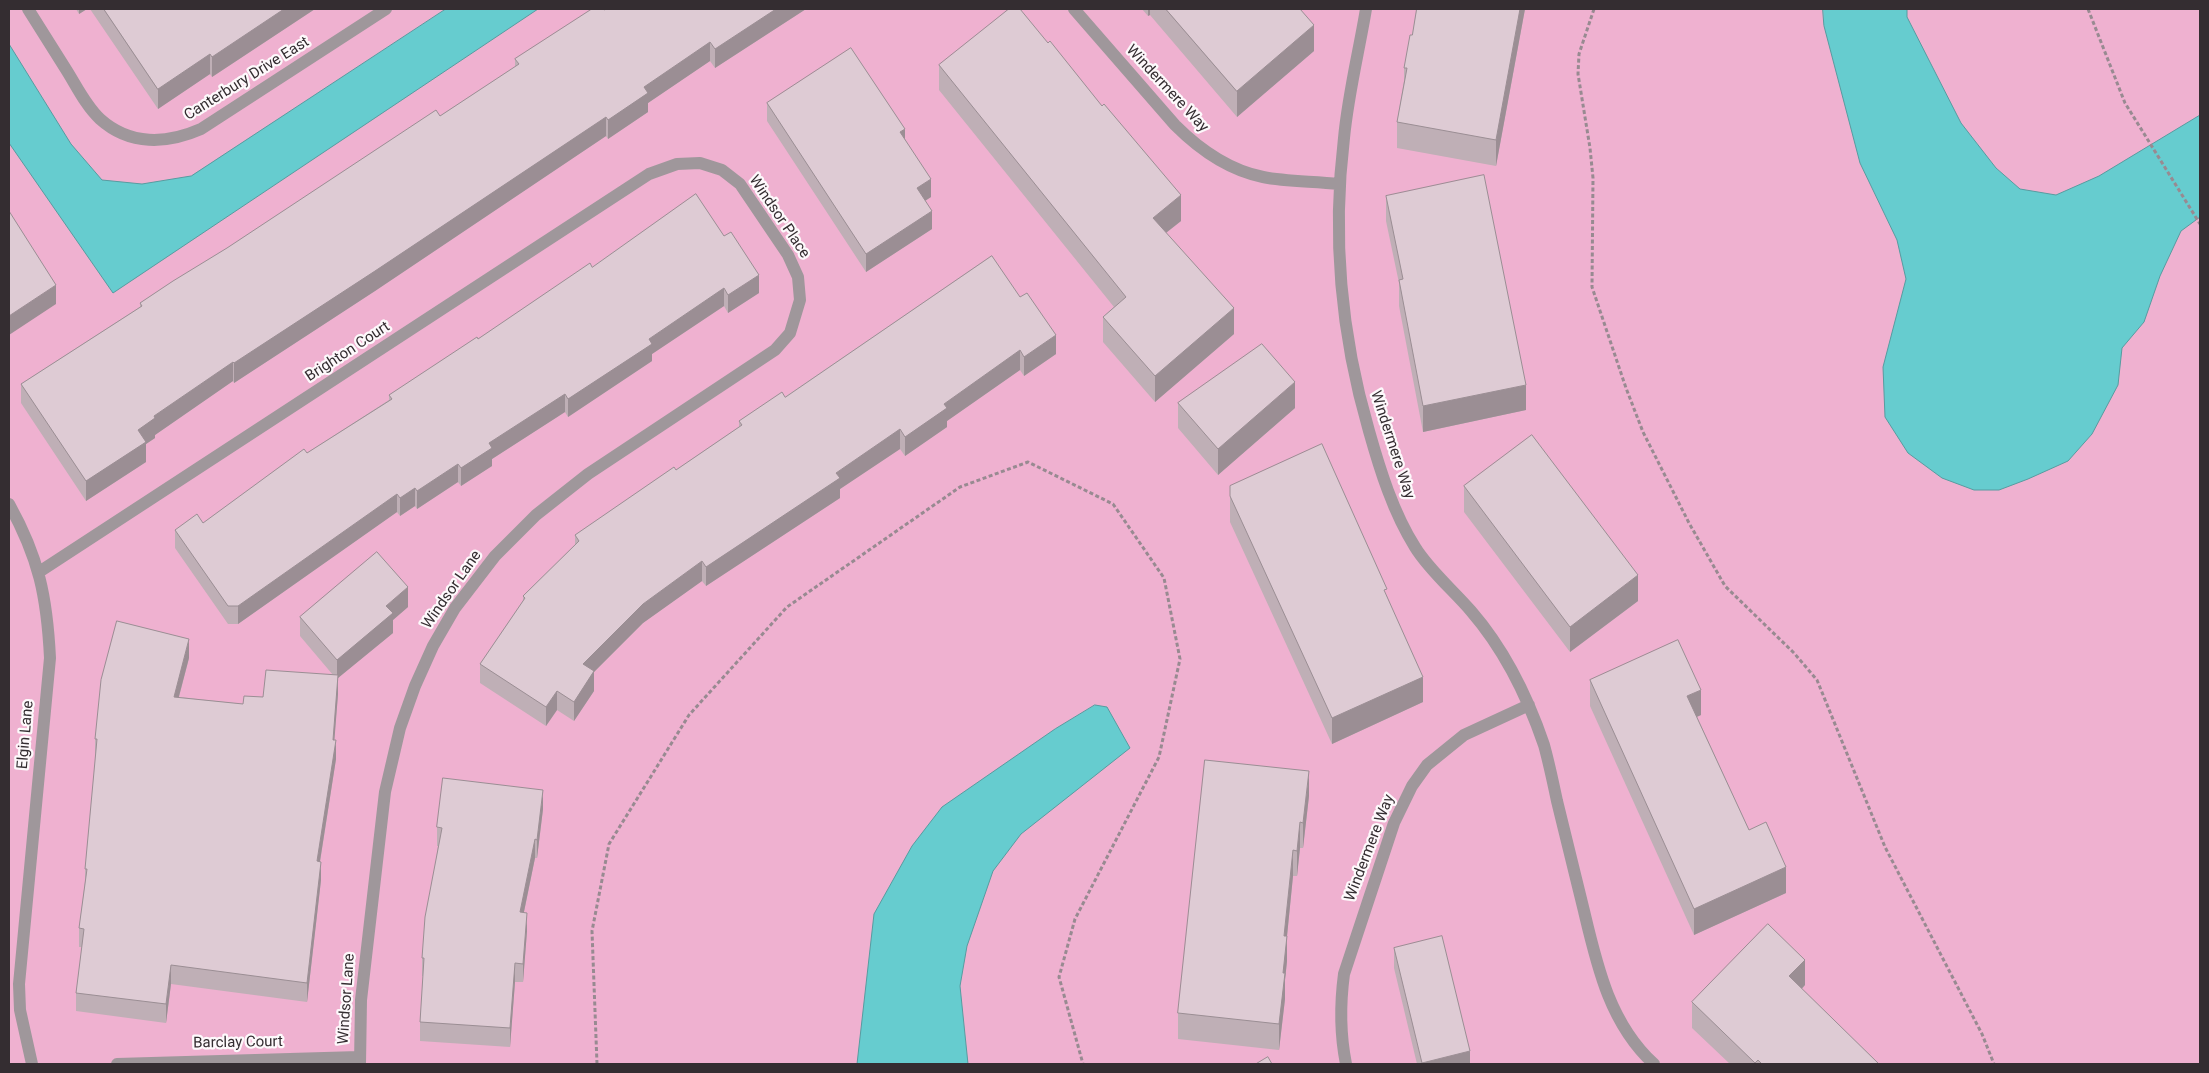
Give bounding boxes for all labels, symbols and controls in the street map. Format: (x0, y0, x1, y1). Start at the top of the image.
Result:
street label: Canterbury Drive East (181, 33, 313, 125)
street label: Windermere Way (1122, 42, 1212, 136)
street label: Windsor Place (745, 172, 813, 262)
street label: Brighton Court (302, 318, 394, 386)
street label: Windermere Way (1366, 389, 1418, 501)
street label: Windsor Lane (418, 547, 486, 633)
street label: Elgin Lane (14, 700, 38, 770)
street label: Windermere Way (1341, 792, 1399, 904)
street label: Windsor Lane (335, 953, 359, 1045)
street label: Barclay Court (193, 1033, 283, 1053)

